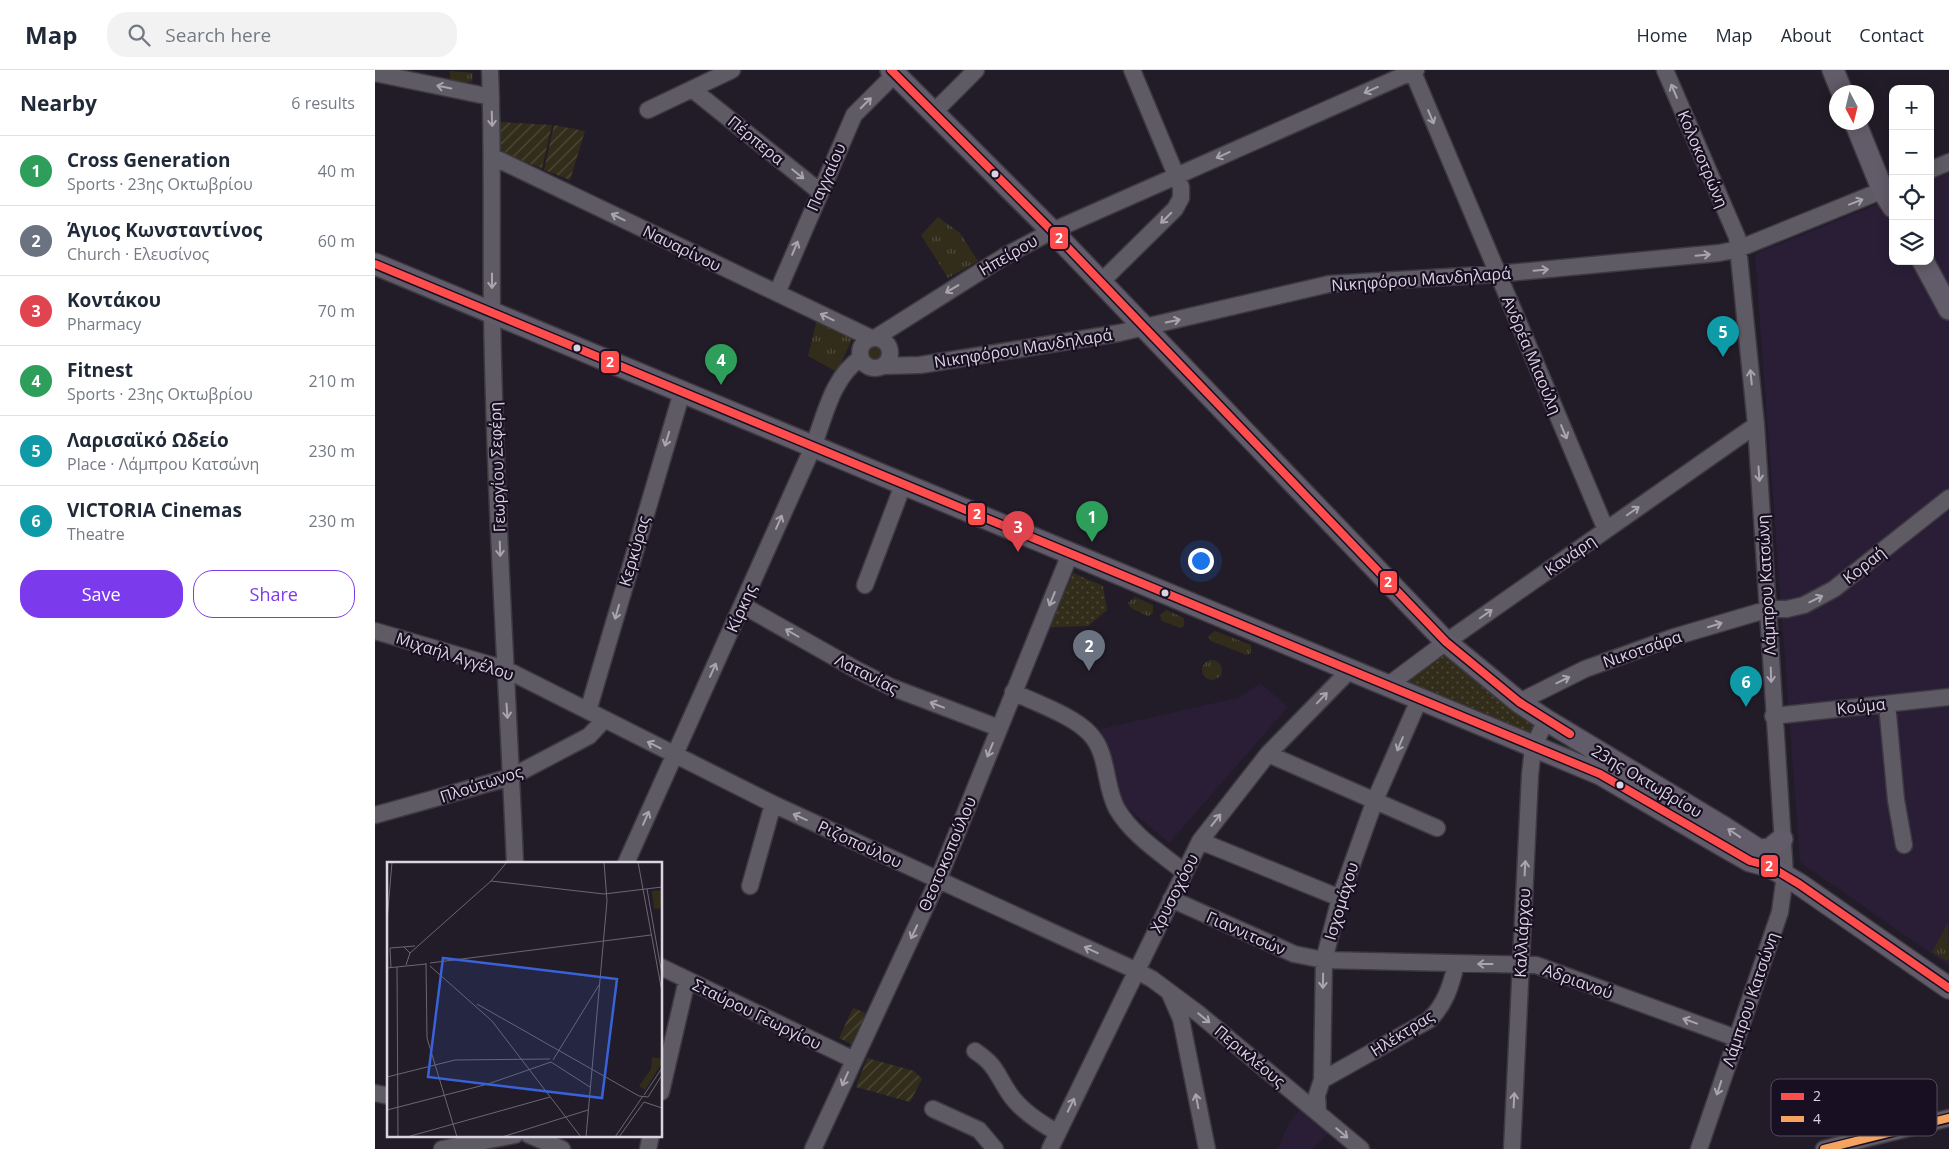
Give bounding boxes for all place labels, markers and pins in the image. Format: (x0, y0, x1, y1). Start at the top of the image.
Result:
unlabelled marker (990, 169, 1000, 179)
pin: 5 (1707, 316, 1739, 357)
unlabelled marker (572, 343, 582, 353)
pin: 4 (705, 344, 737, 385)
pin: 1 (1076, 501, 1108, 542)
pin: 3 (1002, 511, 1034, 552)
unlabelled marker (1160, 588, 1170, 598)
pin: 2 (1073, 630, 1105, 671)
pin: 6 (1730, 666, 1762, 707)
unlabelled marker (1615, 780, 1625, 790)

